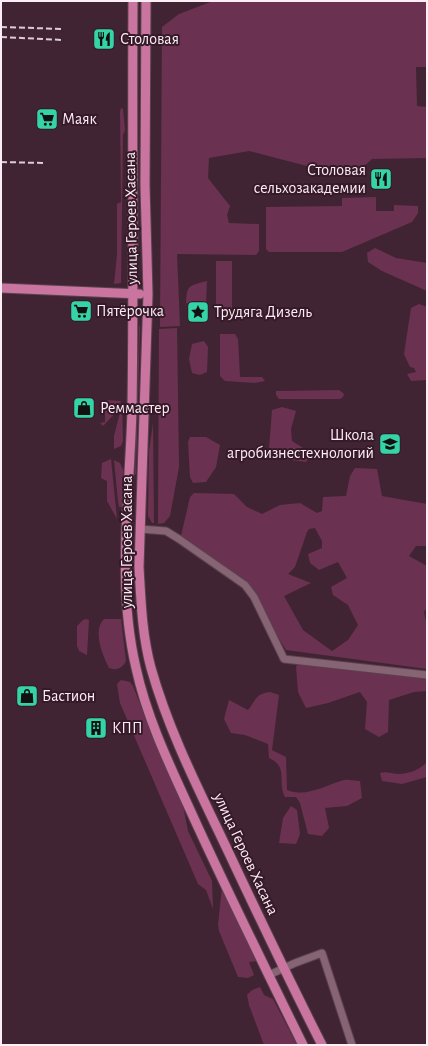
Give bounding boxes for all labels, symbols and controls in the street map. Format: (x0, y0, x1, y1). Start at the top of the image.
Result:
restaurant icon: Столовая (91, 26, 117, 52)
place label: Столовая (120, 31, 179, 47)
supermarket icon: Маяк (34, 106, 60, 132)
place label: Маяк (62, 111, 97, 127)
street label: улица Героев Хасана (122, 152, 141, 285)
place label: Столовая сельхозакадемии (254, 162, 366, 196)
restaurant icon: Столовая сельхозакадемии (368, 166, 394, 192)
supermarket icon: Пятёрочка (68, 298, 94, 324)
place icon: Трудяга Дизель (185, 299, 211, 325)
place label: Пятёрочка (96, 303, 164, 319)
place label: Трудяга Дизель (214, 304, 312, 321)
shop icon: Реммастер (71, 395, 97, 421)
place label: Реммастер (100, 400, 170, 416)
place label: Школа агробизнестехнологий (227, 427, 374, 461)
school or university icon: Школа агробизнестехнологий (377, 431, 403, 457)
street label: улица Героев Хасана (119, 476, 136, 609)
shop icon: Бастион (14, 683, 40, 709)
place label: Бастион (42, 688, 95, 704)
building icon: КПП (83, 715, 109, 741)
place label: КПП (112, 720, 143, 736)
street label: улица Героев Хасана (209, 790, 281, 918)

